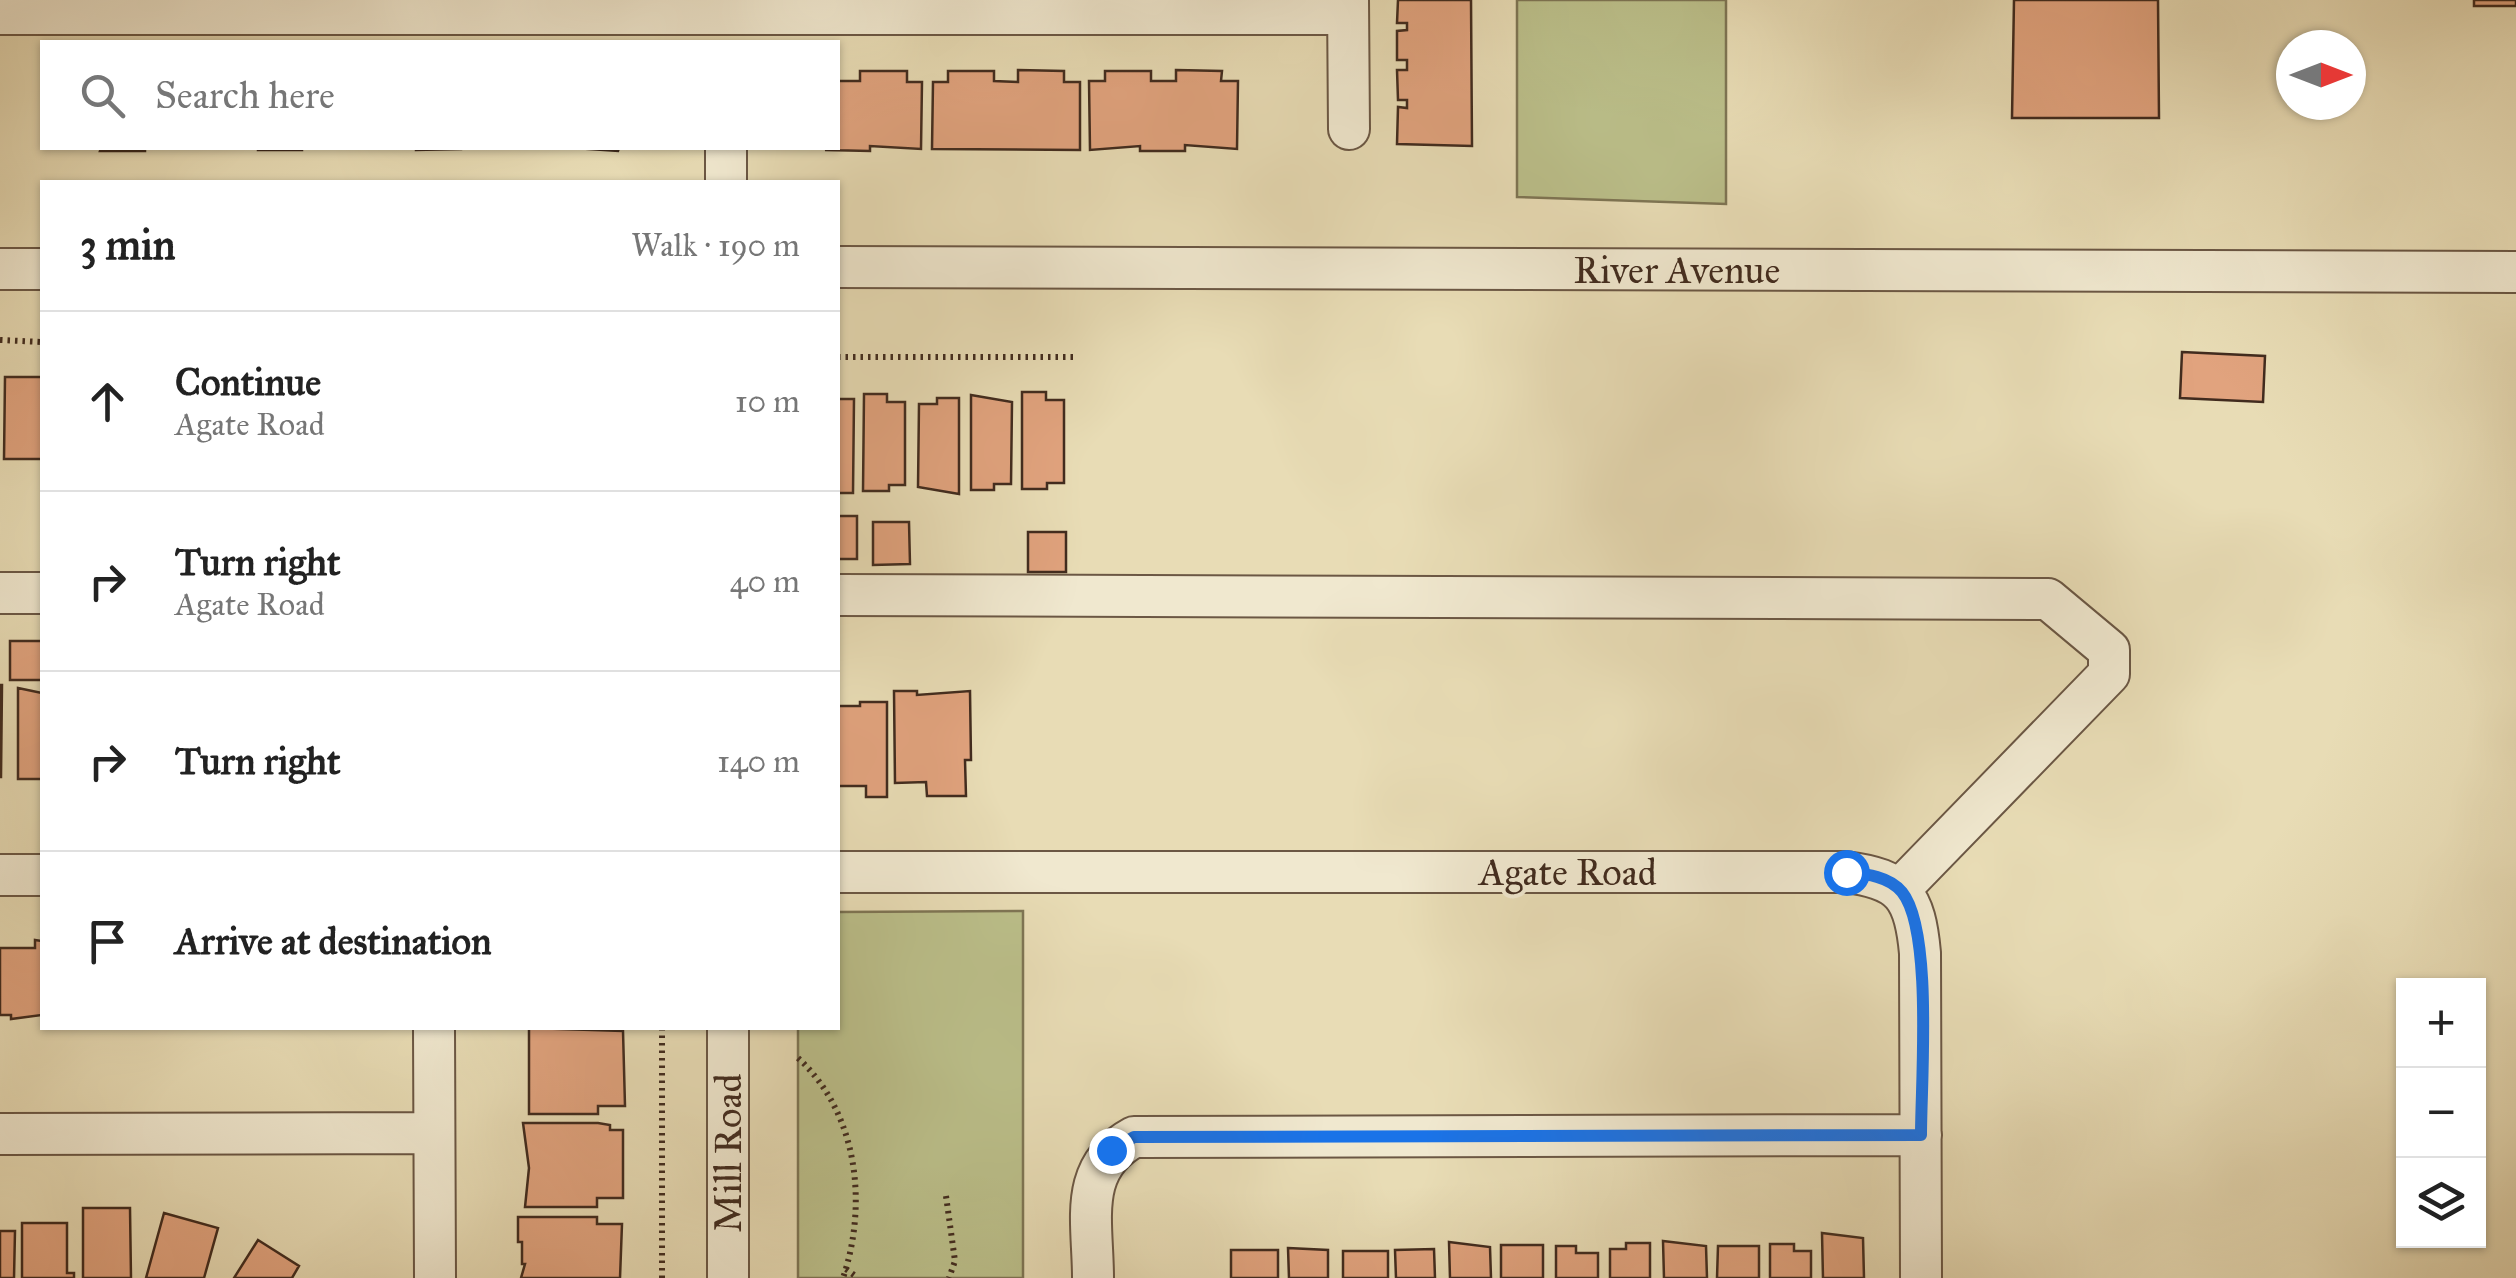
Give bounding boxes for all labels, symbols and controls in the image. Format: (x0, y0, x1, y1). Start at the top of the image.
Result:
north arrow (2276, 30, 2366, 120)
search box (40, 40, 840, 150)
icon: search (75, 68, 130, 123)
text: Search here (155, 72, 335, 118)
text: 3 min (80, 219, 175, 271)
text: Walk · 190 m (631, 226, 800, 265)
street label: River Avenue (1574, 247, 1780, 293)
text: Continue (175, 359, 321, 405)
icon: ahead (80, 374, 135, 429)
text: 10 m (735, 382, 800, 421)
text: Agate Road (175, 405, 325, 444)
text: Turn right (175, 539, 341, 585)
icon: right (80, 554, 135, 609)
text: 40 m (730, 562, 800, 601)
text: Agate Road (175, 585, 325, 624)
icon: right (80, 734, 135, 789)
text: Turn right (175, 738, 341, 784)
text: 140 m (717, 742, 800, 781)
street label: Agate Road (1477, 849, 1657, 895)
route start (1824, 850, 1870, 896)
icon: arrive (80, 914, 135, 969)
text: Arrive at destination (175, 918, 492, 964)
map controls (2396, 978, 2486, 1248)
button: + (2396, 978, 2486, 1068)
button: − (2396, 1068, 2486, 1158)
street label: Mill Road (705, 1073, 751, 1233)
route end (1089, 1128, 1135, 1174)
button: layers (2396, 1158, 2486, 1248)

